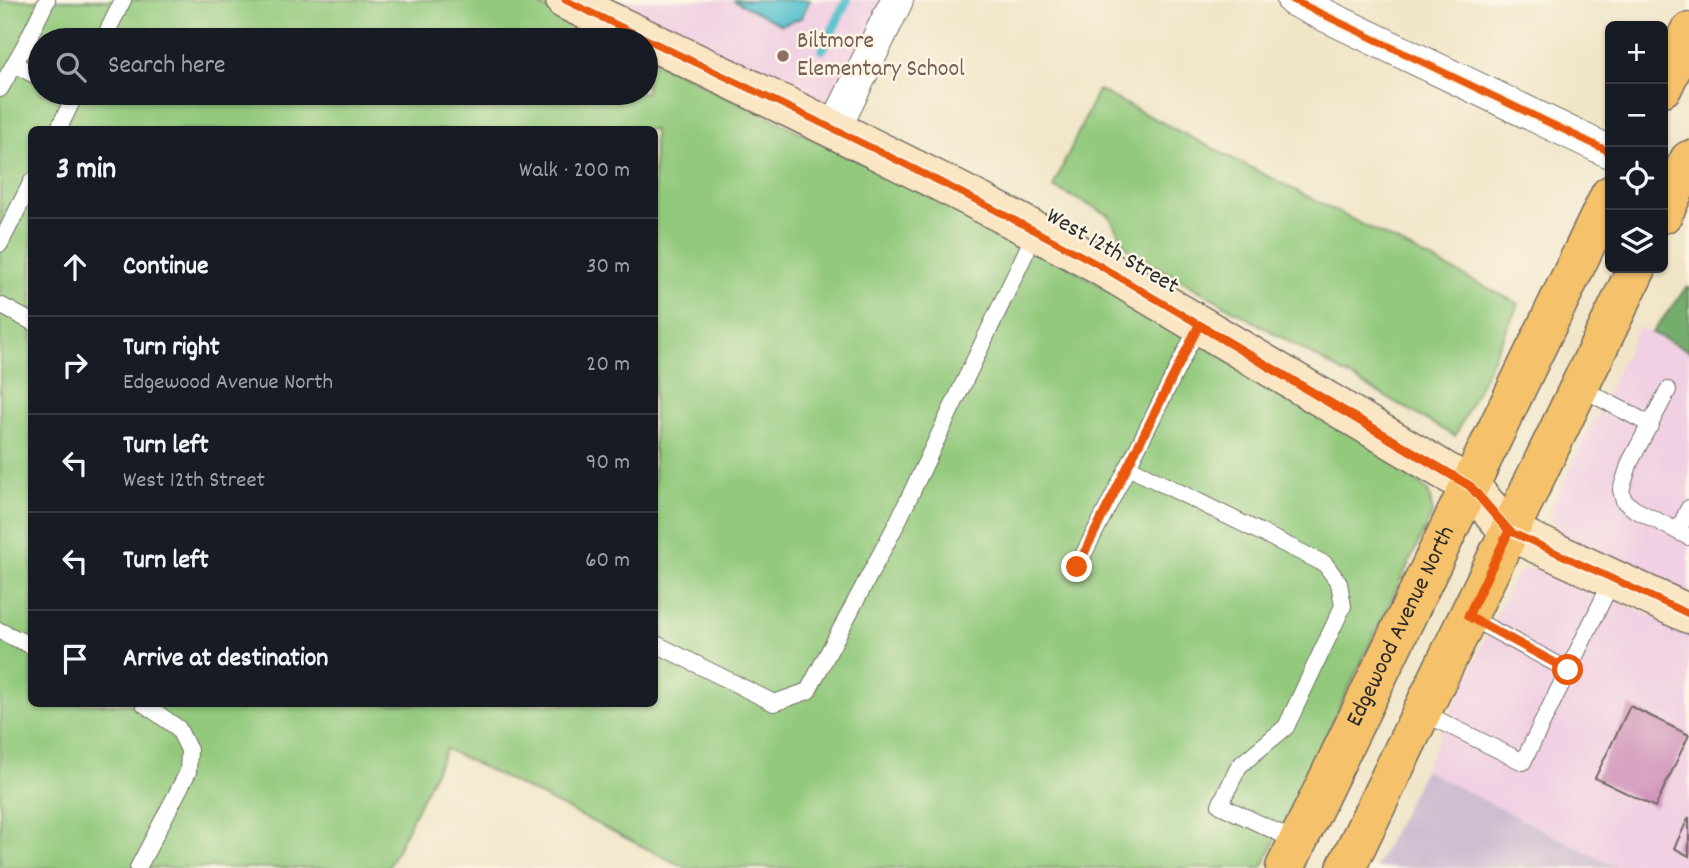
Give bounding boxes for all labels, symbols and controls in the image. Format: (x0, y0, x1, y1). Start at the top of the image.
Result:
map controls (1605, 21, 1668, 273)
button: + (1605, 21, 1668, 84)
place label: Biltmore Elementary School (797, 25, 965, 87)
search box (28, 28, 658, 105)
icon: search (52, 48, 90, 86)
text: Search here (108, 48, 226, 85)
marker: Biltmore Elementary School (775, 48, 791, 64)
button: − (1605, 84, 1668, 147)
button: locate (1605, 147, 1668, 210)
text: 3 min (56, 150, 116, 193)
text: Walk · 200 m (519, 155, 630, 188)
street label: West 12th Street (1039, 200, 1185, 304)
button: layers (1605, 210, 1668, 273)
icon: ahead (56, 248, 94, 286)
text: Continue (123, 249, 208, 286)
text: 30 m (586, 251, 630, 284)
text: Turn right (123, 330, 220, 367)
icon: right (56, 346, 94, 384)
text: 20 m (586, 349, 630, 382)
text: Edgewood Avenue North (123, 367, 333, 400)
text: Turn left (123, 428, 209, 465)
icon: left (56, 444, 94, 482)
text: 90 m (586, 447, 630, 480)
text: West 12th Street (123, 465, 265, 498)
street label: Edgewood Avenue North (1339, 521, 1465, 733)
icon: left (56, 542, 94, 580)
text: Turn left (123, 543, 209, 580)
text: 60 m (585, 545, 630, 578)
route end (1061, 551, 1092, 582)
icon: arrive (56, 640, 94, 678)
text: Arrive at destination (123, 641, 328, 678)
route start (1552, 654, 1583, 685)

